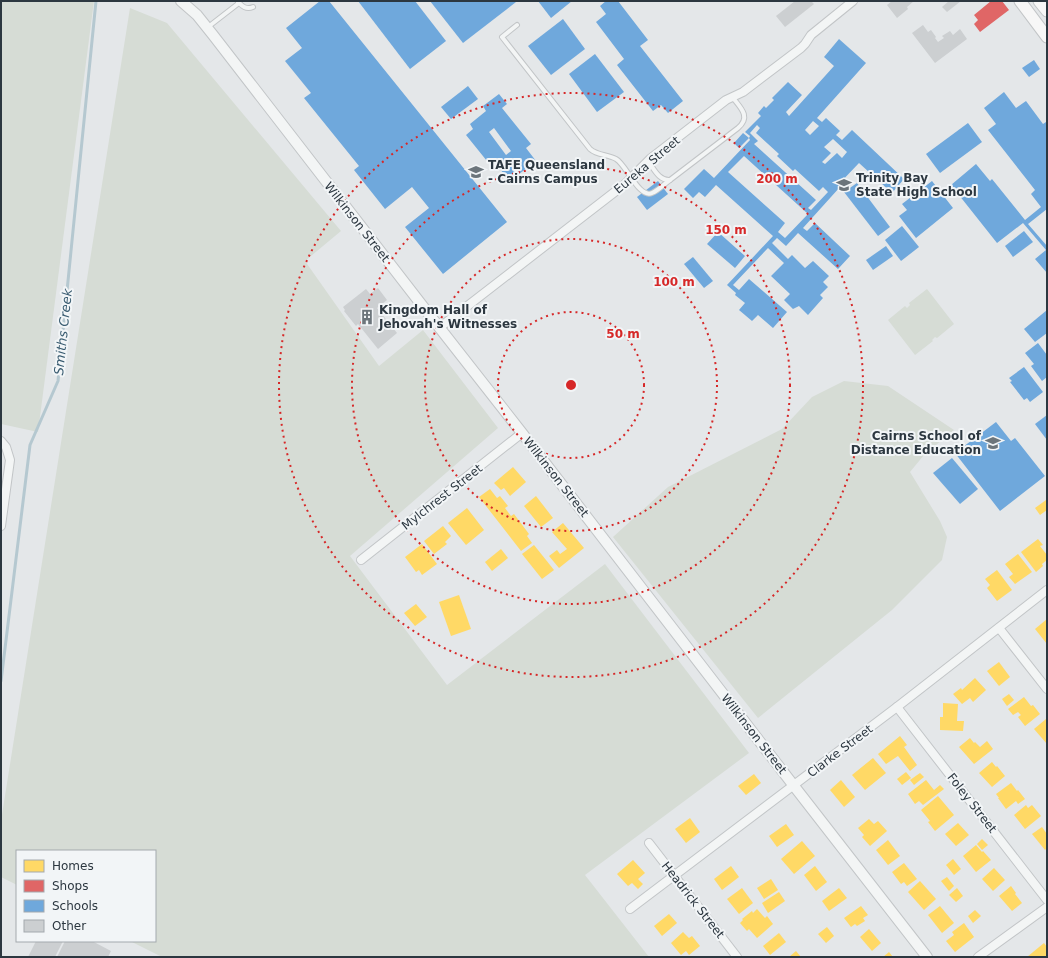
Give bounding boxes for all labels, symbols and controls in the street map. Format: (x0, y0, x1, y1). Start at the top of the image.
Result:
street label: Eureka Street (611, 133, 683, 197)
place label: TAFE Queensland - Cairns Campus (488, 158, 605, 186)
school or university icon: TAFE Queensland - Cairns Campus (467, 163, 485, 181)
place label: Trinity Bay State High School (856, 171, 977, 199)
text: 200 m (756, 172, 798, 186)
school or university icon: Trinity Bay State High School (835, 176, 853, 194)
street label: Wilkinson Street (321, 179, 393, 265)
text: 150 m (705, 223, 747, 237)
text: 100 m (653, 275, 695, 289)
water label: Smiths Creek (51, 288, 75, 376)
place label: Kingdom Hall of Jehovah's Witnesses (378, 303, 517, 331)
building icon: Kingdom Hall of Jehovah's Witnesses (358, 308, 376, 326)
text: 50 m (606, 327, 640, 341)
centre of rings (564, 378, 578, 392)
place label: Cairns School of Distance Education (851, 429, 982, 457)
street label: Wilkinson Street (520, 434, 592, 520)
school or university icon: Cairns School of Distance Education (984, 434, 1002, 452)
street label: Mylchrest Street (399, 461, 485, 533)
street label: Wilkinson Street (718, 691, 790, 777)
street label: Clarke Street (805, 722, 876, 780)
street label: Foley Street (944, 770, 1000, 836)
legend (16, 850, 156, 942)
text: Homes (52, 859, 94, 873)
street label: Headrick Street (659, 859, 727, 941)
text: Shops (52, 879, 88, 893)
text: Schools (52, 899, 98, 913)
text: Other (52, 919, 86, 933)

